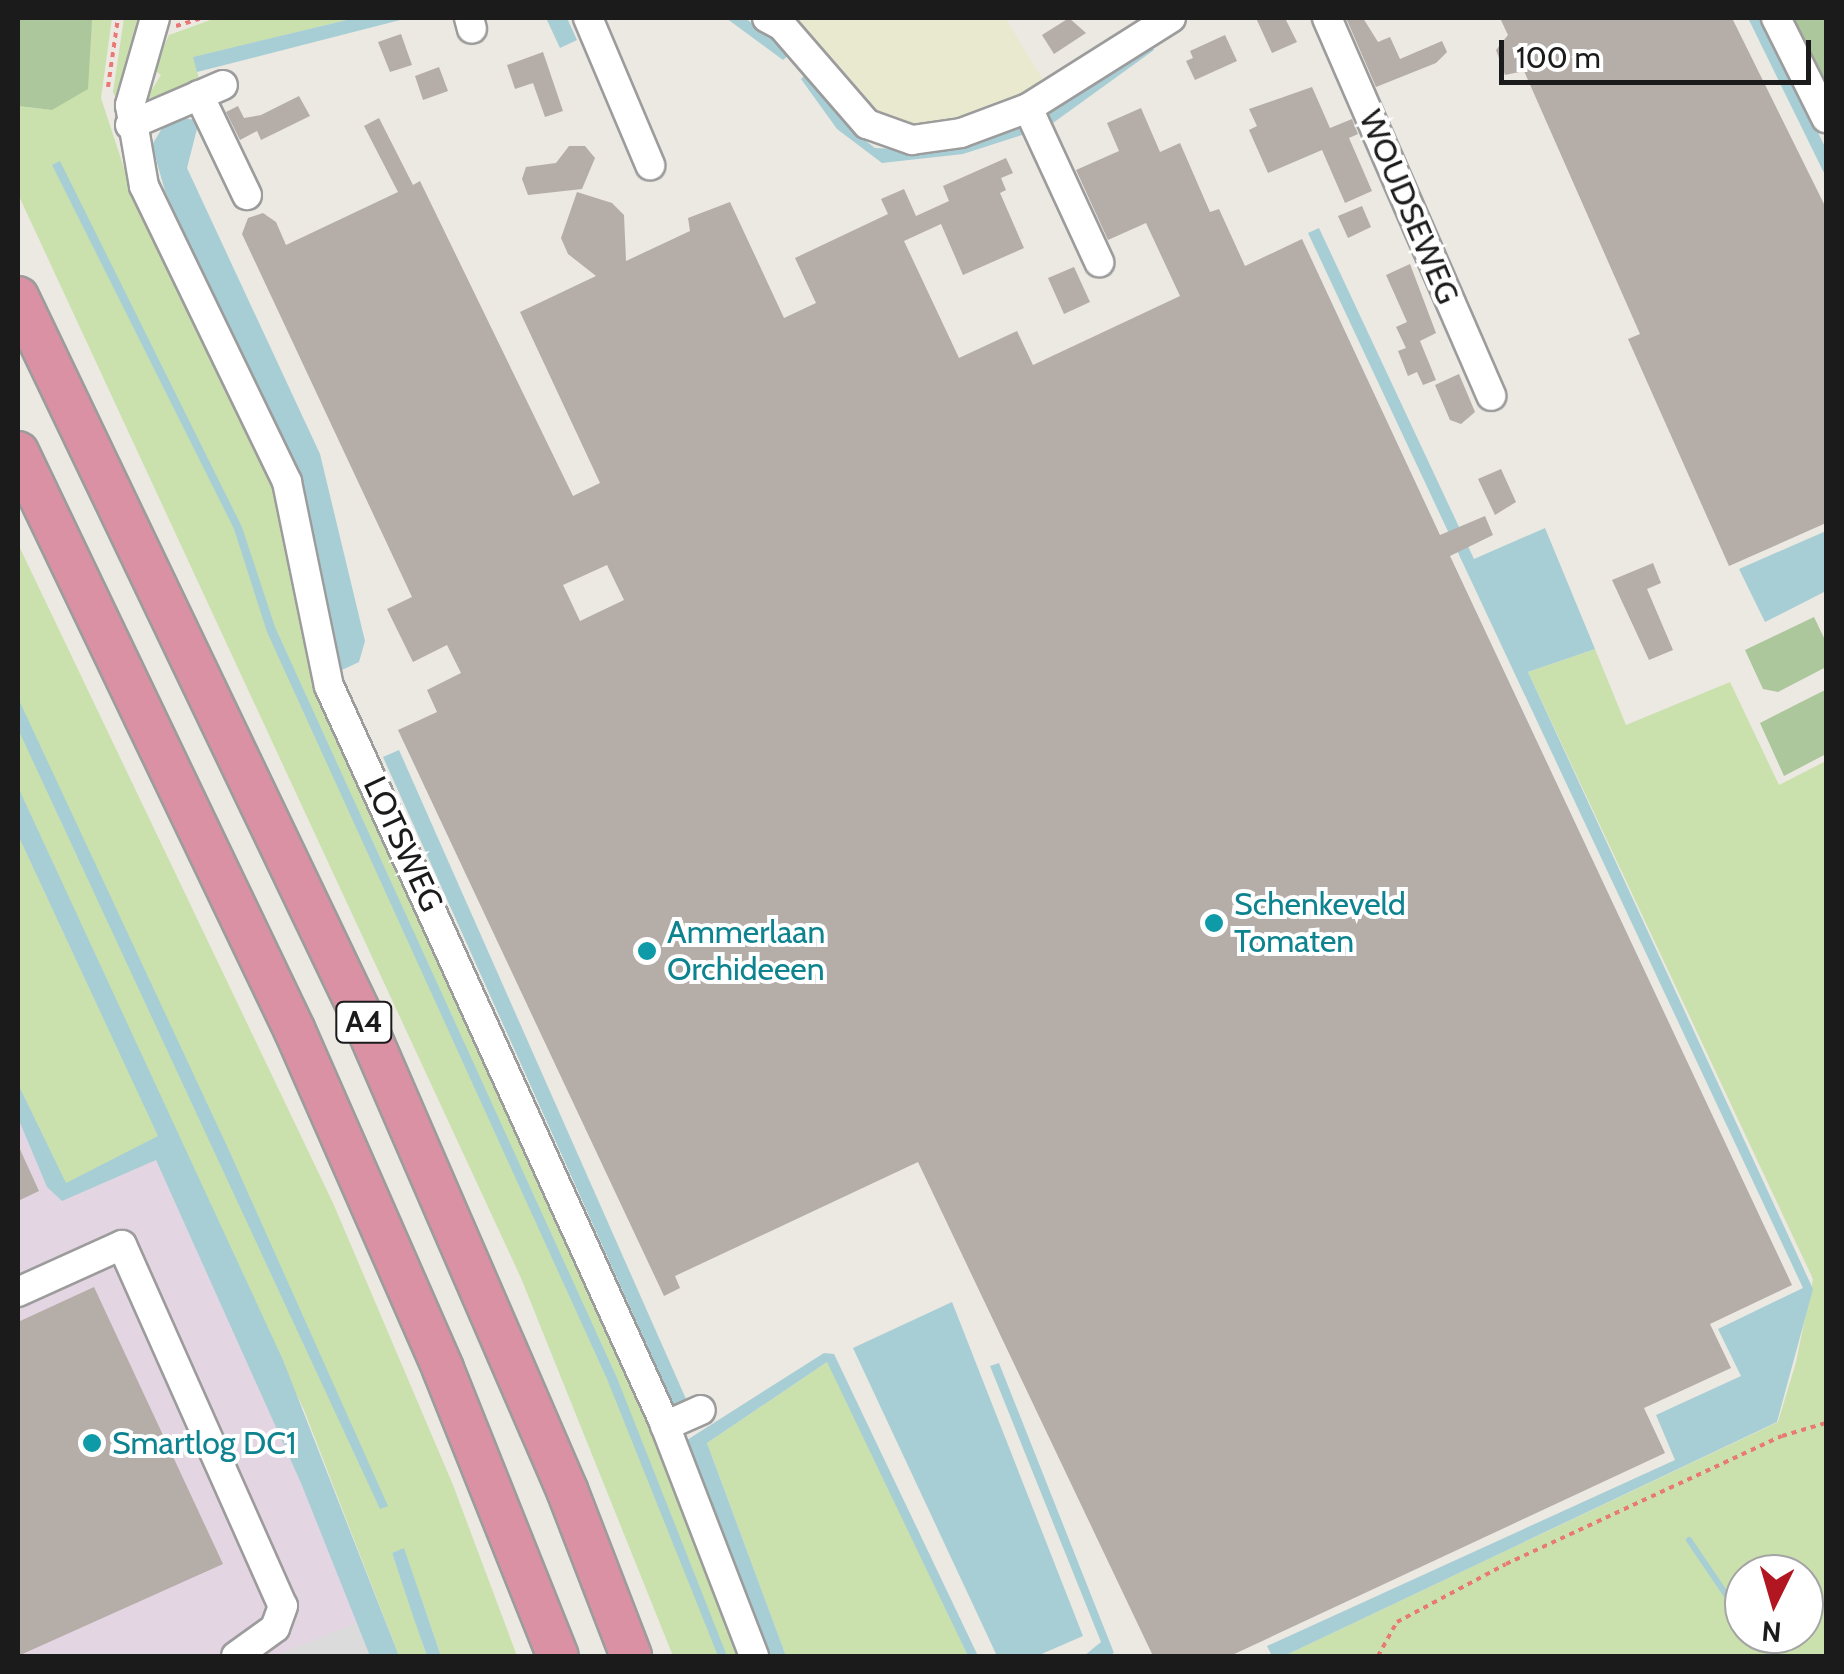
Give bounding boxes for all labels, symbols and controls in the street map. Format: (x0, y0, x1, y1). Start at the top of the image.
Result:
scale bar (1504, 20, 1816, 82)
text: 100 m (1516, 39, 1601, 76)
street label: WOUDSEWEG (1351, 104, 1467, 310)
street label: LOTSWEG (355, 771, 451, 917)
place label: Schenkeveld Tomaten (1234, 886, 1406, 961)
marker: Schenkeveld Tomaten (1203, 912, 1225, 934)
place label: Ammerlaan Orchideeen (667, 914, 825, 989)
marker: Ammerlaan Orchideeen (636, 940, 658, 962)
road number: A4 (334, 997, 394, 1047)
place label: Smartlog DC1 (112, 1424, 296, 1462)
marker: Smartlog DC1 (81, 1432, 103, 1454)
north arrow (1724, 1554, 1824, 1654)
text: N (1760, 1614, 1783, 1650)

